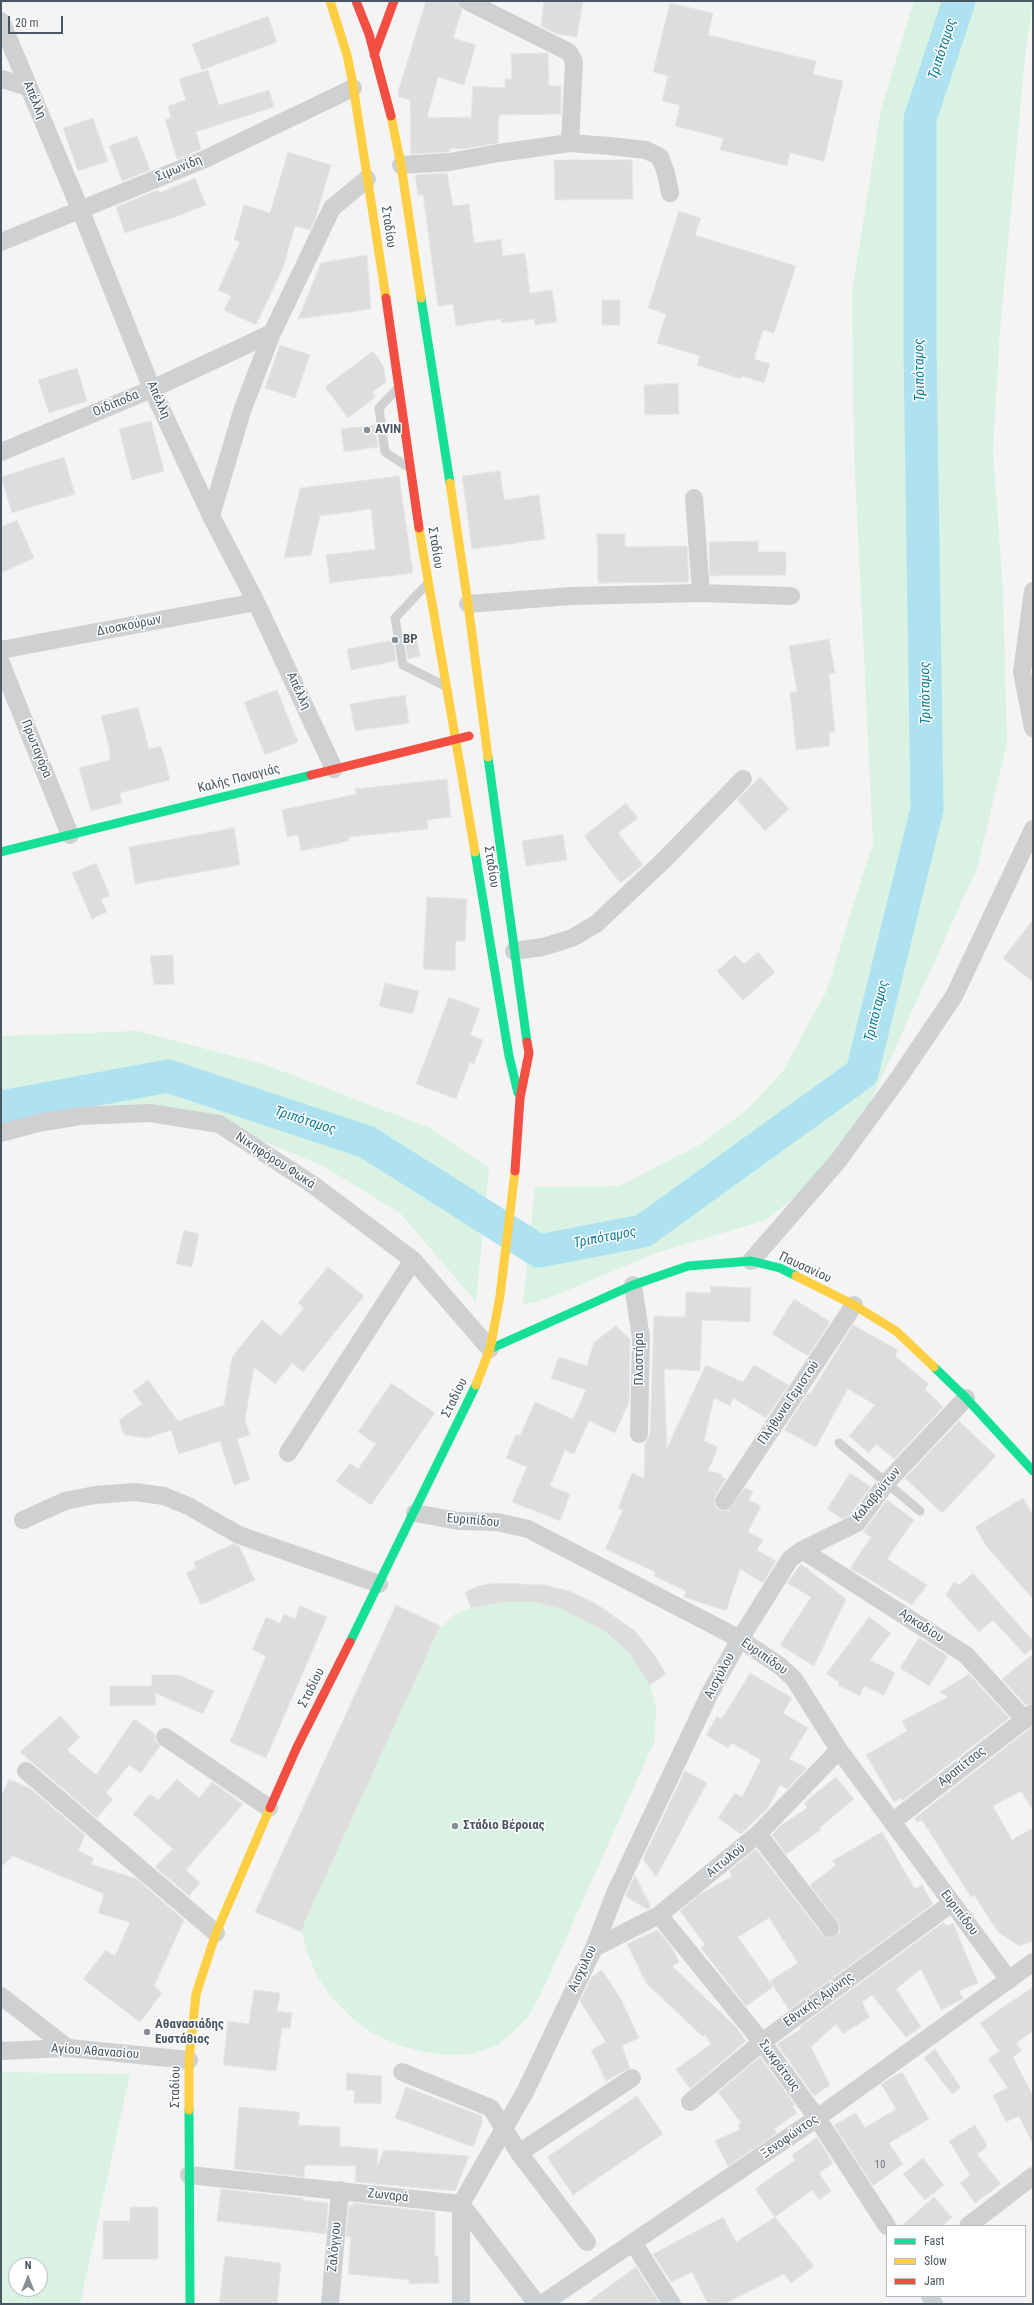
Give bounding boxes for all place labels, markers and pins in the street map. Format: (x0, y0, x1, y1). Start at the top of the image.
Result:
place label: AVIN (375, 422, 401, 438)
marker: AVIN (362, 425, 372, 435)
place label: BP (403, 632, 418, 648)
marker: BP (390, 635, 400, 645)
place label: Στάδιο Βέροιας (463, 1818, 545, 1834)
marker: Στάδιο Βέροιας (450, 1821, 460, 1831)
place label: Αθανασιάδης Ευστάθιος (155, 2017, 224, 2048)
marker: Αθανασιάδης Ευστάθιος (142, 2027, 152, 2037)

